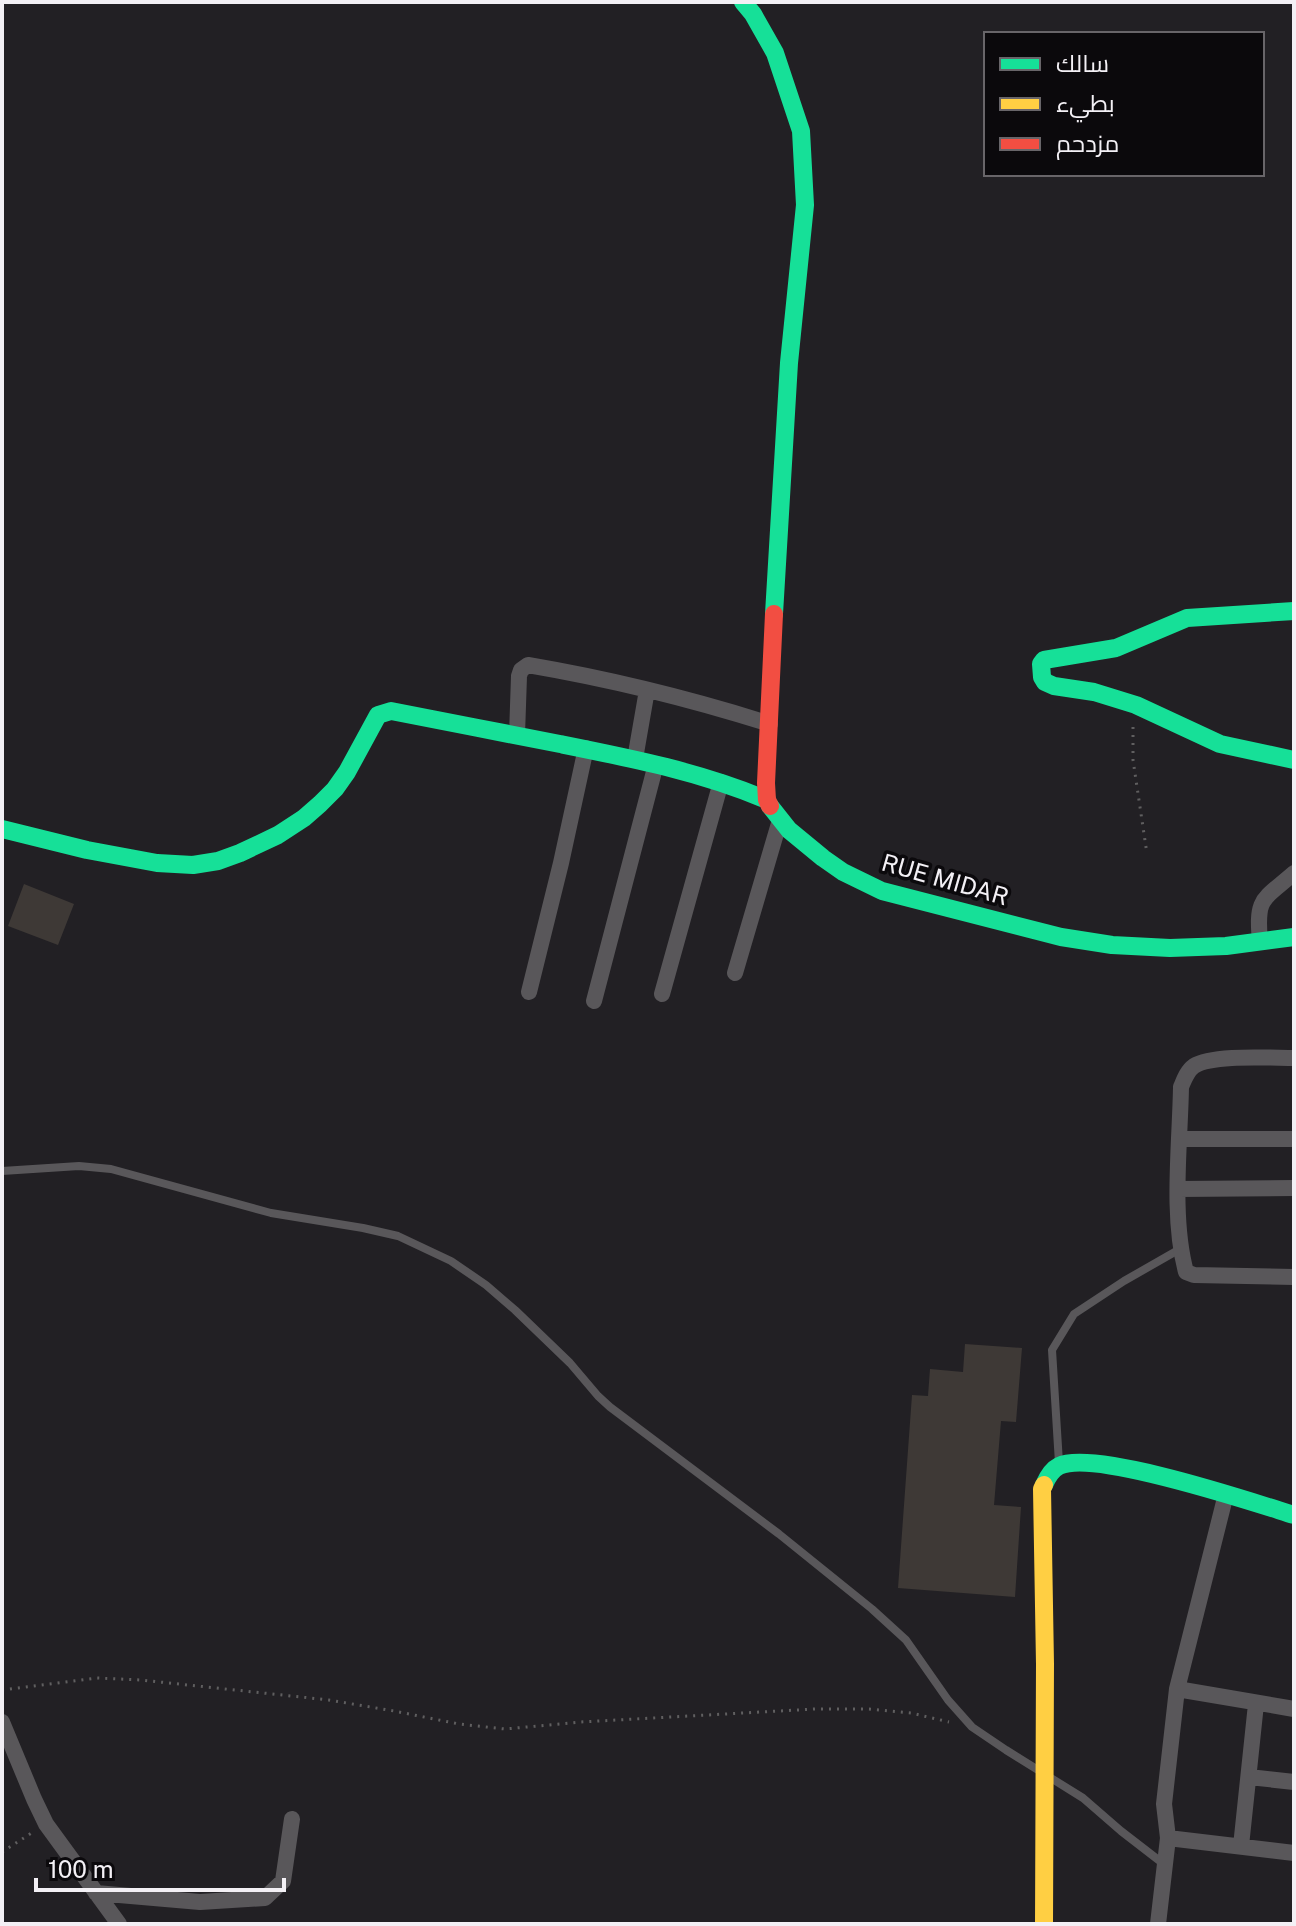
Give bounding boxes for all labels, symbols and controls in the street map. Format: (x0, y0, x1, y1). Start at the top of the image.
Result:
legend (984, 32, 1264, 176)
text: سالك (1056, 49, 1109, 77)
text: بطيء (1056, 89, 1115, 123)
text: مزدحم (1056, 129, 1119, 160)
street label: RUE MIDAR (879, 848, 1012, 910)
scale bar (36, 1842, 284, 1892)
text: 100 m (48, 1855, 114, 1883)

